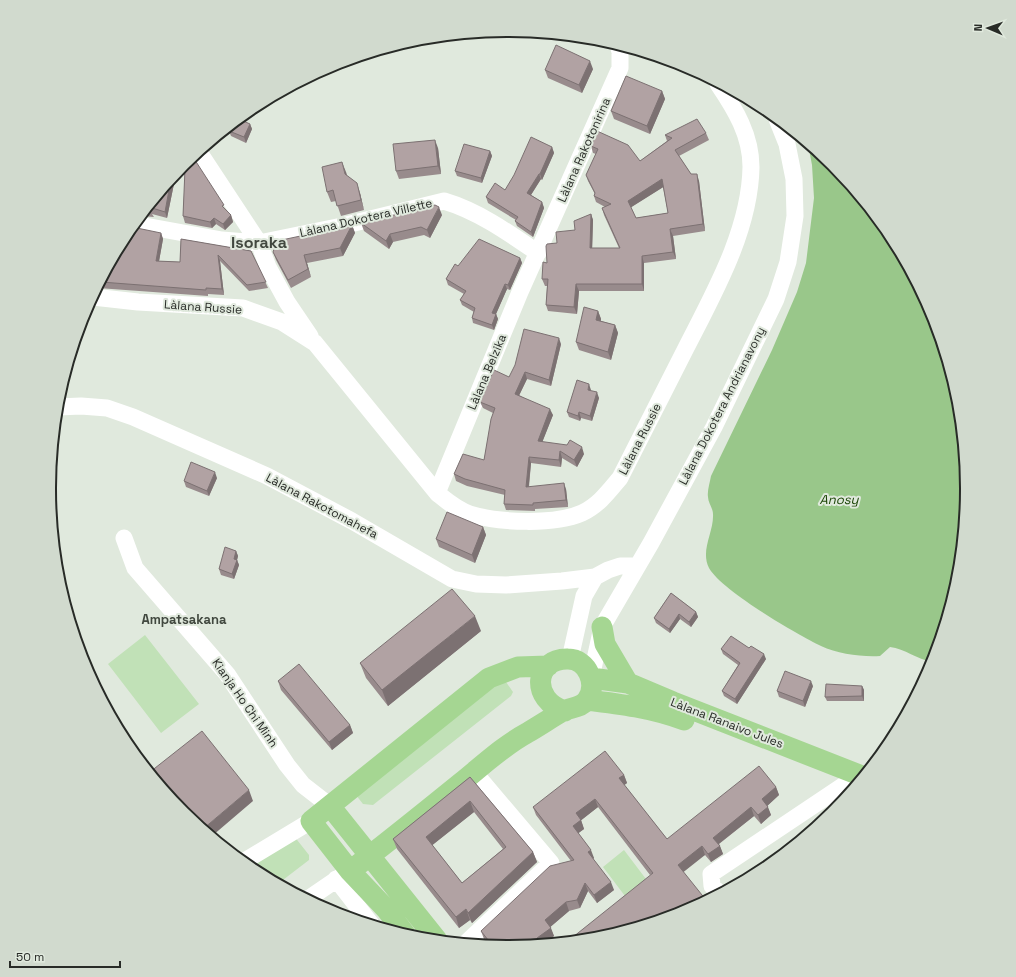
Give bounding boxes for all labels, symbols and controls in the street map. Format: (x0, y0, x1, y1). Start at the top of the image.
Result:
north arrow (968, 8, 1008, 48)
text: N (971, 24, 985, 32)
street label: Làlana Rakotonirina (554, 95, 614, 205)
street label: Làlana Dokotera Villette (298, 195, 434, 241)
district label: Isoraka (231, 232, 287, 253)
street label: Làlana Russie (163, 296, 243, 318)
street label: Làlana Dokotera Andrianavony (675, 324, 769, 488)
street label: Làlana Belzika (464, 331, 510, 412)
street label: Làlana Russie (615, 401, 665, 477)
street label: Làlana Rakotomahefa (263, 470, 381, 542)
water label: Anosy (819, 491, 860, 508)
district label: Ampatsakana (141, 611, 227, 628)
street label: Kianja Ho Chi Minh (208, 655, 282, 751)
street label: Làlana Ranaivo Jules (668, 694, 786, 752)
scale bar (10, 943, 120, 969)
text: 50 m (16, 949, 44, 965)

